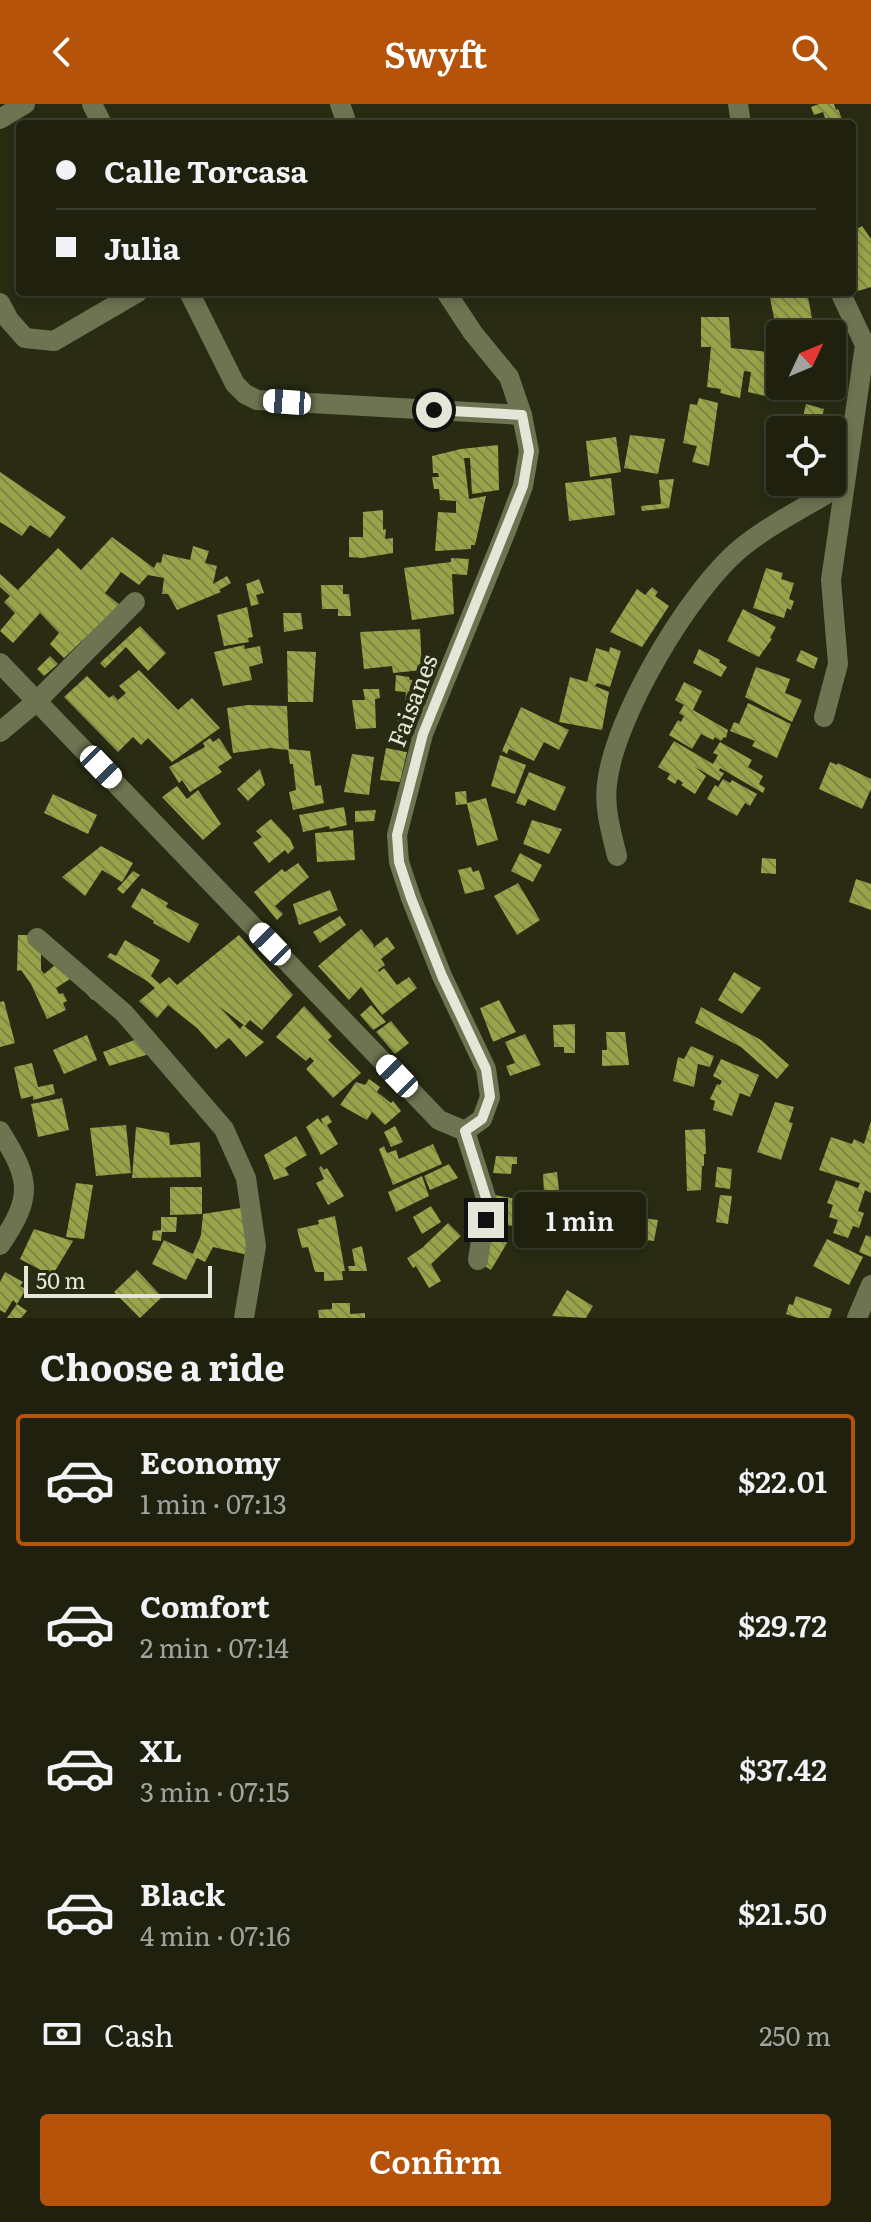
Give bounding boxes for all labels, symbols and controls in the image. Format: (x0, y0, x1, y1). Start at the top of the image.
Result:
text: Swyft (384, 26, 487, 79)
icon: back (40, 30, 84, 74)
icon: search (787, 30, 831, 74)
text: Calle Torcasa (104, 148, 308, 192)
text: Julia (104, 225, 180, 269)
north arrow (766, 320, 846, 400)
map controls (766, 320, 846, 496)
car (262, 388, 312, 416)
route start (416, 392, 452, 428)
button: locate (766, 416, 846, 496)
street label: Faisanes (377, 648, 445, 752)
car (76, 741, 126, 793)
car (245, 918, 295, 970)
car (372, 1050, 422, 1102)
callout: 1 min (514, 1192, 646, 1248)
text: 1 min (546, 1200, 614, 1239)
route end (468, 1202, 504, 1238)
scale bar (24, 1262, 212, 1298)
text: 50 m (36, 1263, 86, 1296)
text: Choose a ride (40, 1339, 285, 1392)
text: Economy (140, 1439, 280, 1483)
icon: car (44, 1444, 116, 1516)
text: $22.01 (738, 1458, 827, 1502)
text: 1 min · 07:13 (140, 1483, 287, 1522)
text: Comfort (140, 1583, 270, 1627)
icon: car (44, 1588, 116, 1660)
text: $29.72 (738, 1602, 827, 1646)
text: 2 min · 07:14 (140, 1627, 289, 1666)
text: XL (140, 1727, 182, 1771)
icon: car (44, 1732, 116, 1804)
text: $37.42 (739, 1746, 827, 1790)
text: 3 min · 07:15 (140, 1771, 290, 1810)
text: Black (140, 1871, 225, 1915)
icon: car (44, 1876, 116, 1948)
text: $21.50 (738, 1890, 827, 1934)
text: 4 min · 07:16 (140, 1915, 291, 1954)
icon: cash (40, 2012, 84, 2056)
text: Cash (104, 2012, 174, 2056)
text: 250 m (759, 2015, 831, 2054)
button: Confirm (40, 2114, 831, 2206)

